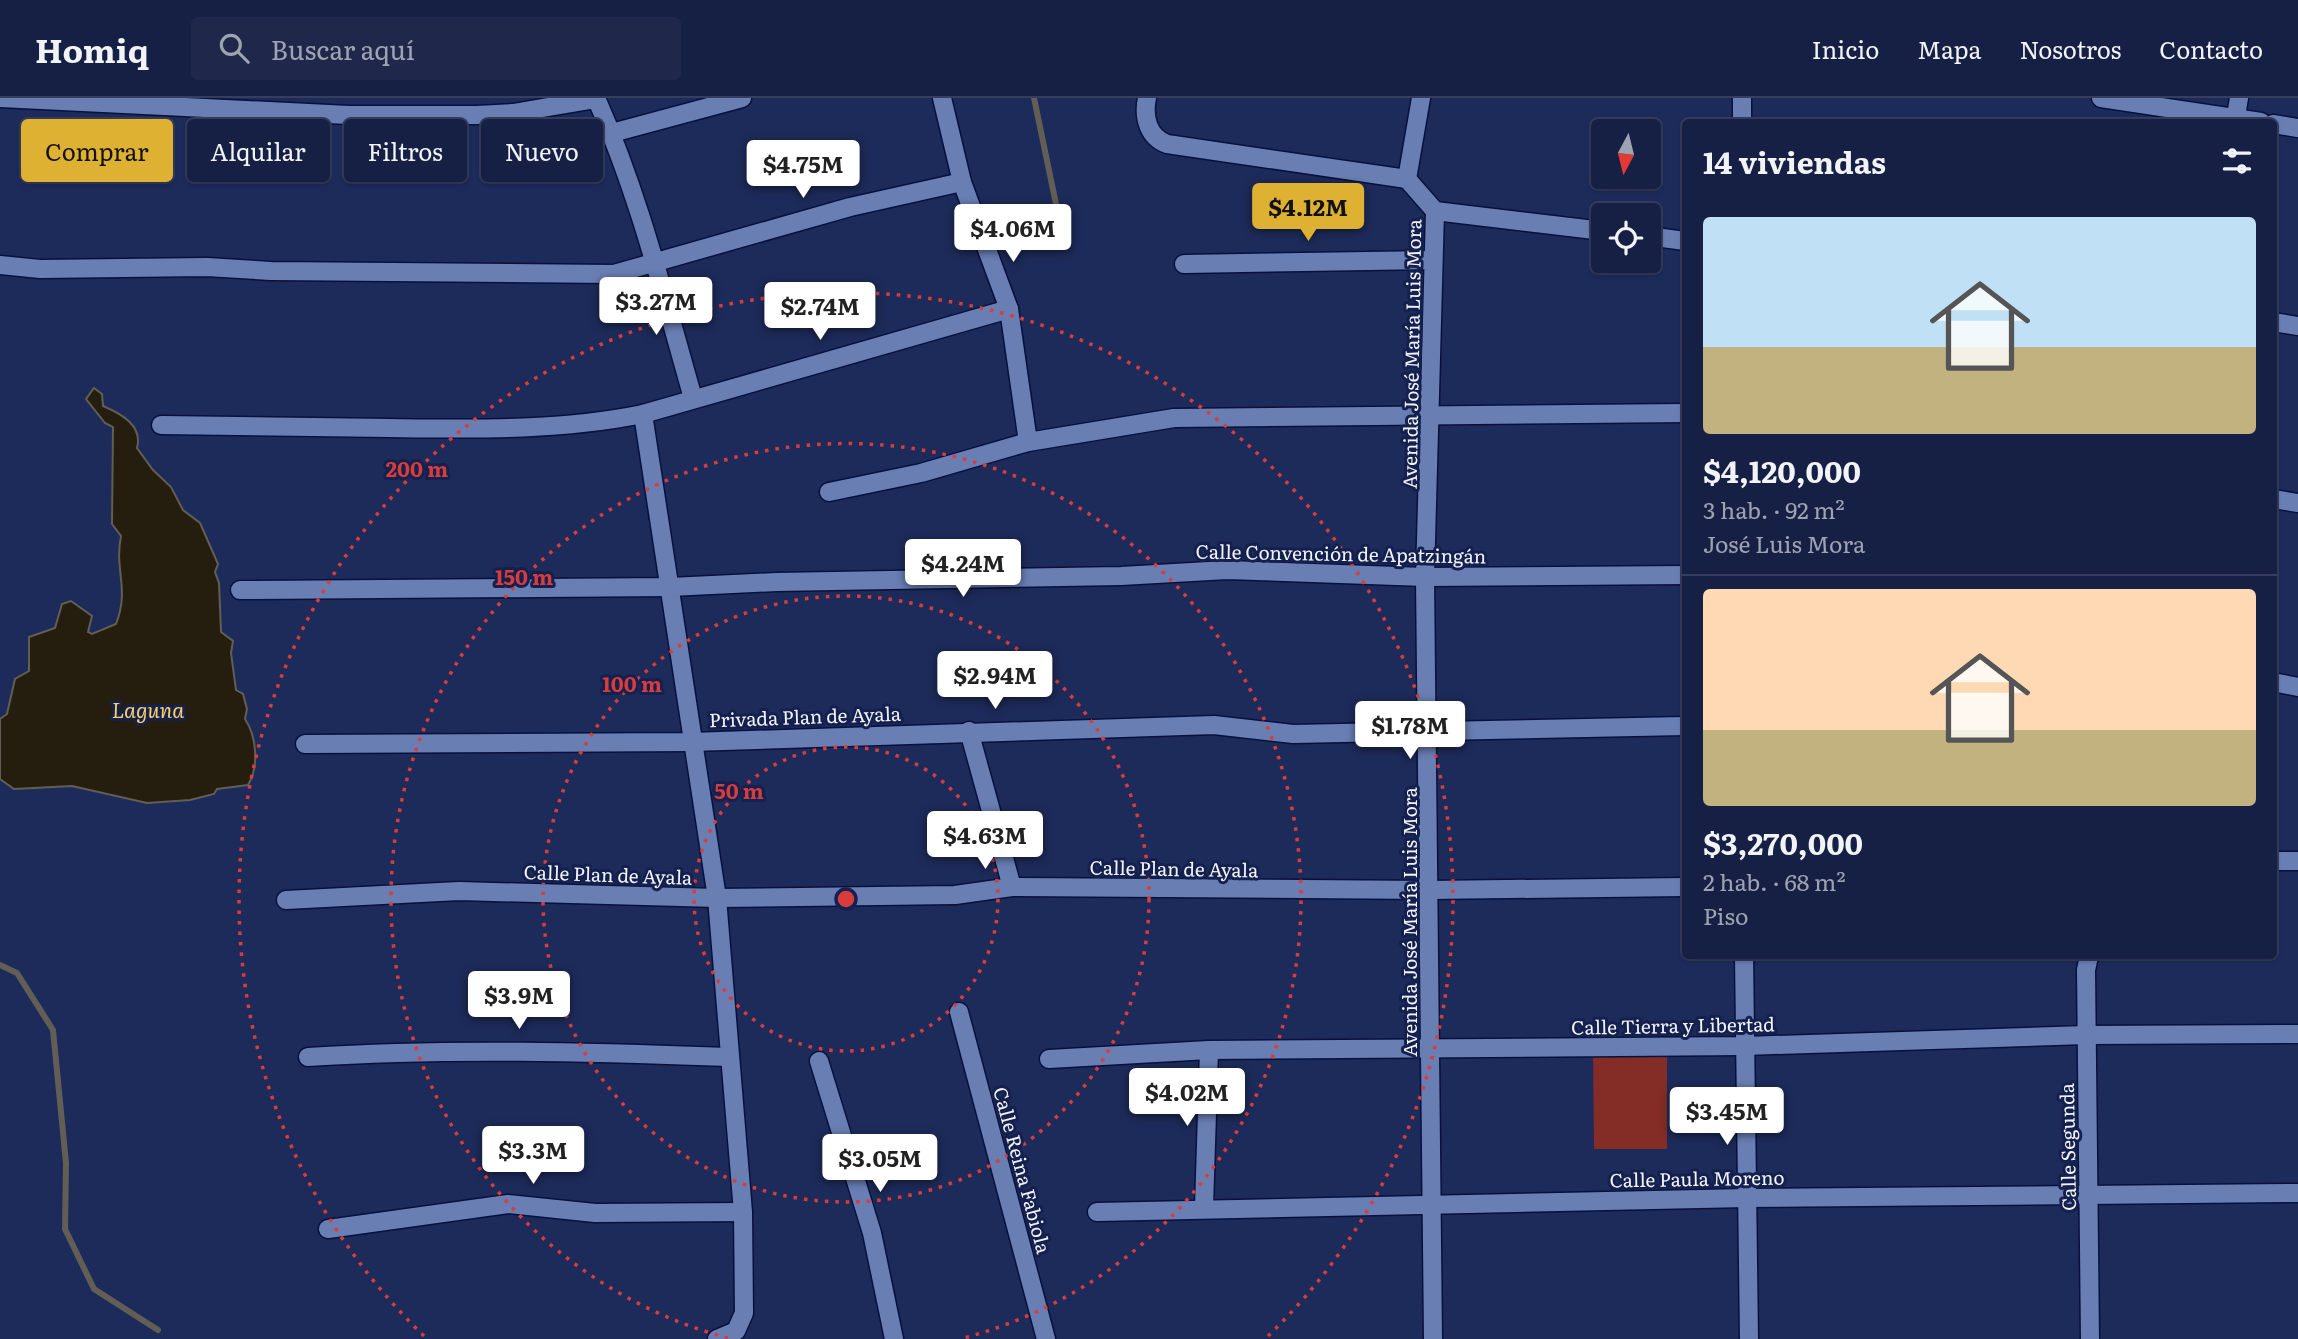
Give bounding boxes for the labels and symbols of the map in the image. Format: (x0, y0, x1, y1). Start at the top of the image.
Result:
north arrow (1591, 119, 1661, 189)
pin: $4.75M (746, 140, 860, 200)
pin: $4.12M (1251, 184, 1365, 243)
pin: $4.06M (956, 204, 1070, 264)
street label: Avenida José María Luis Mora (1395, 218, 1427, 489)
pin: $3.27M (599, 278, 713, 337)
pin: $2.74M (763, 282, 877, 342)
text: 200 m (386, 452, 448, 483)
street label: Calle Convención de Apatzingán (1196, 536, 1486, 570)
pin: $4.24M (906, 540, 1020, 599)
text: 150 m (495, 560, 553, 591)
pin: $2.94M (938, 652, 1052, 711)
text: 100 m (602, 667, 662, 698)
water label: Laguna (112, 693, 184, 724)
street label: Privada Plan de Ayala (709, 699, 902, 733)
pin: $1.78M (1353, 702, 1467, 761)
text: 50 m (714, 774, 764, 805)
street label: Avenida José María Luis Mora (1395, 786, 1423, 1057)
pin: $4.63M (928, 812, 1042, 871)
street label: Calle Plan de Ayala (1089, 853, 1259, 883)
street label: Calle Plan de Ayala (523, 857, 694, 891)
centre of rings (834, 887, 858, 911)
pin: $3.9M (470, 972, 568, 1031)
street label: Calle Tierra y Libertad (1571, 1009, 1775, 1041)
pin: $4.02M (1130, 1068, 1244, 1128)
street label: Calle Segunda (2052, 1082, 2082, 1211)
street label: Calle Reina Fabiola (987, 1084, 1059, 1257)
pin: $3.45M (1670, 1088, 1784, 1147)
pin: $3.3M (484, 1126, 582, 1186)
pin: $3.05M (823, 1134, 937, 1194)
street label: Calle Paula Moreno (1609, 1162, 1785, 1194)

